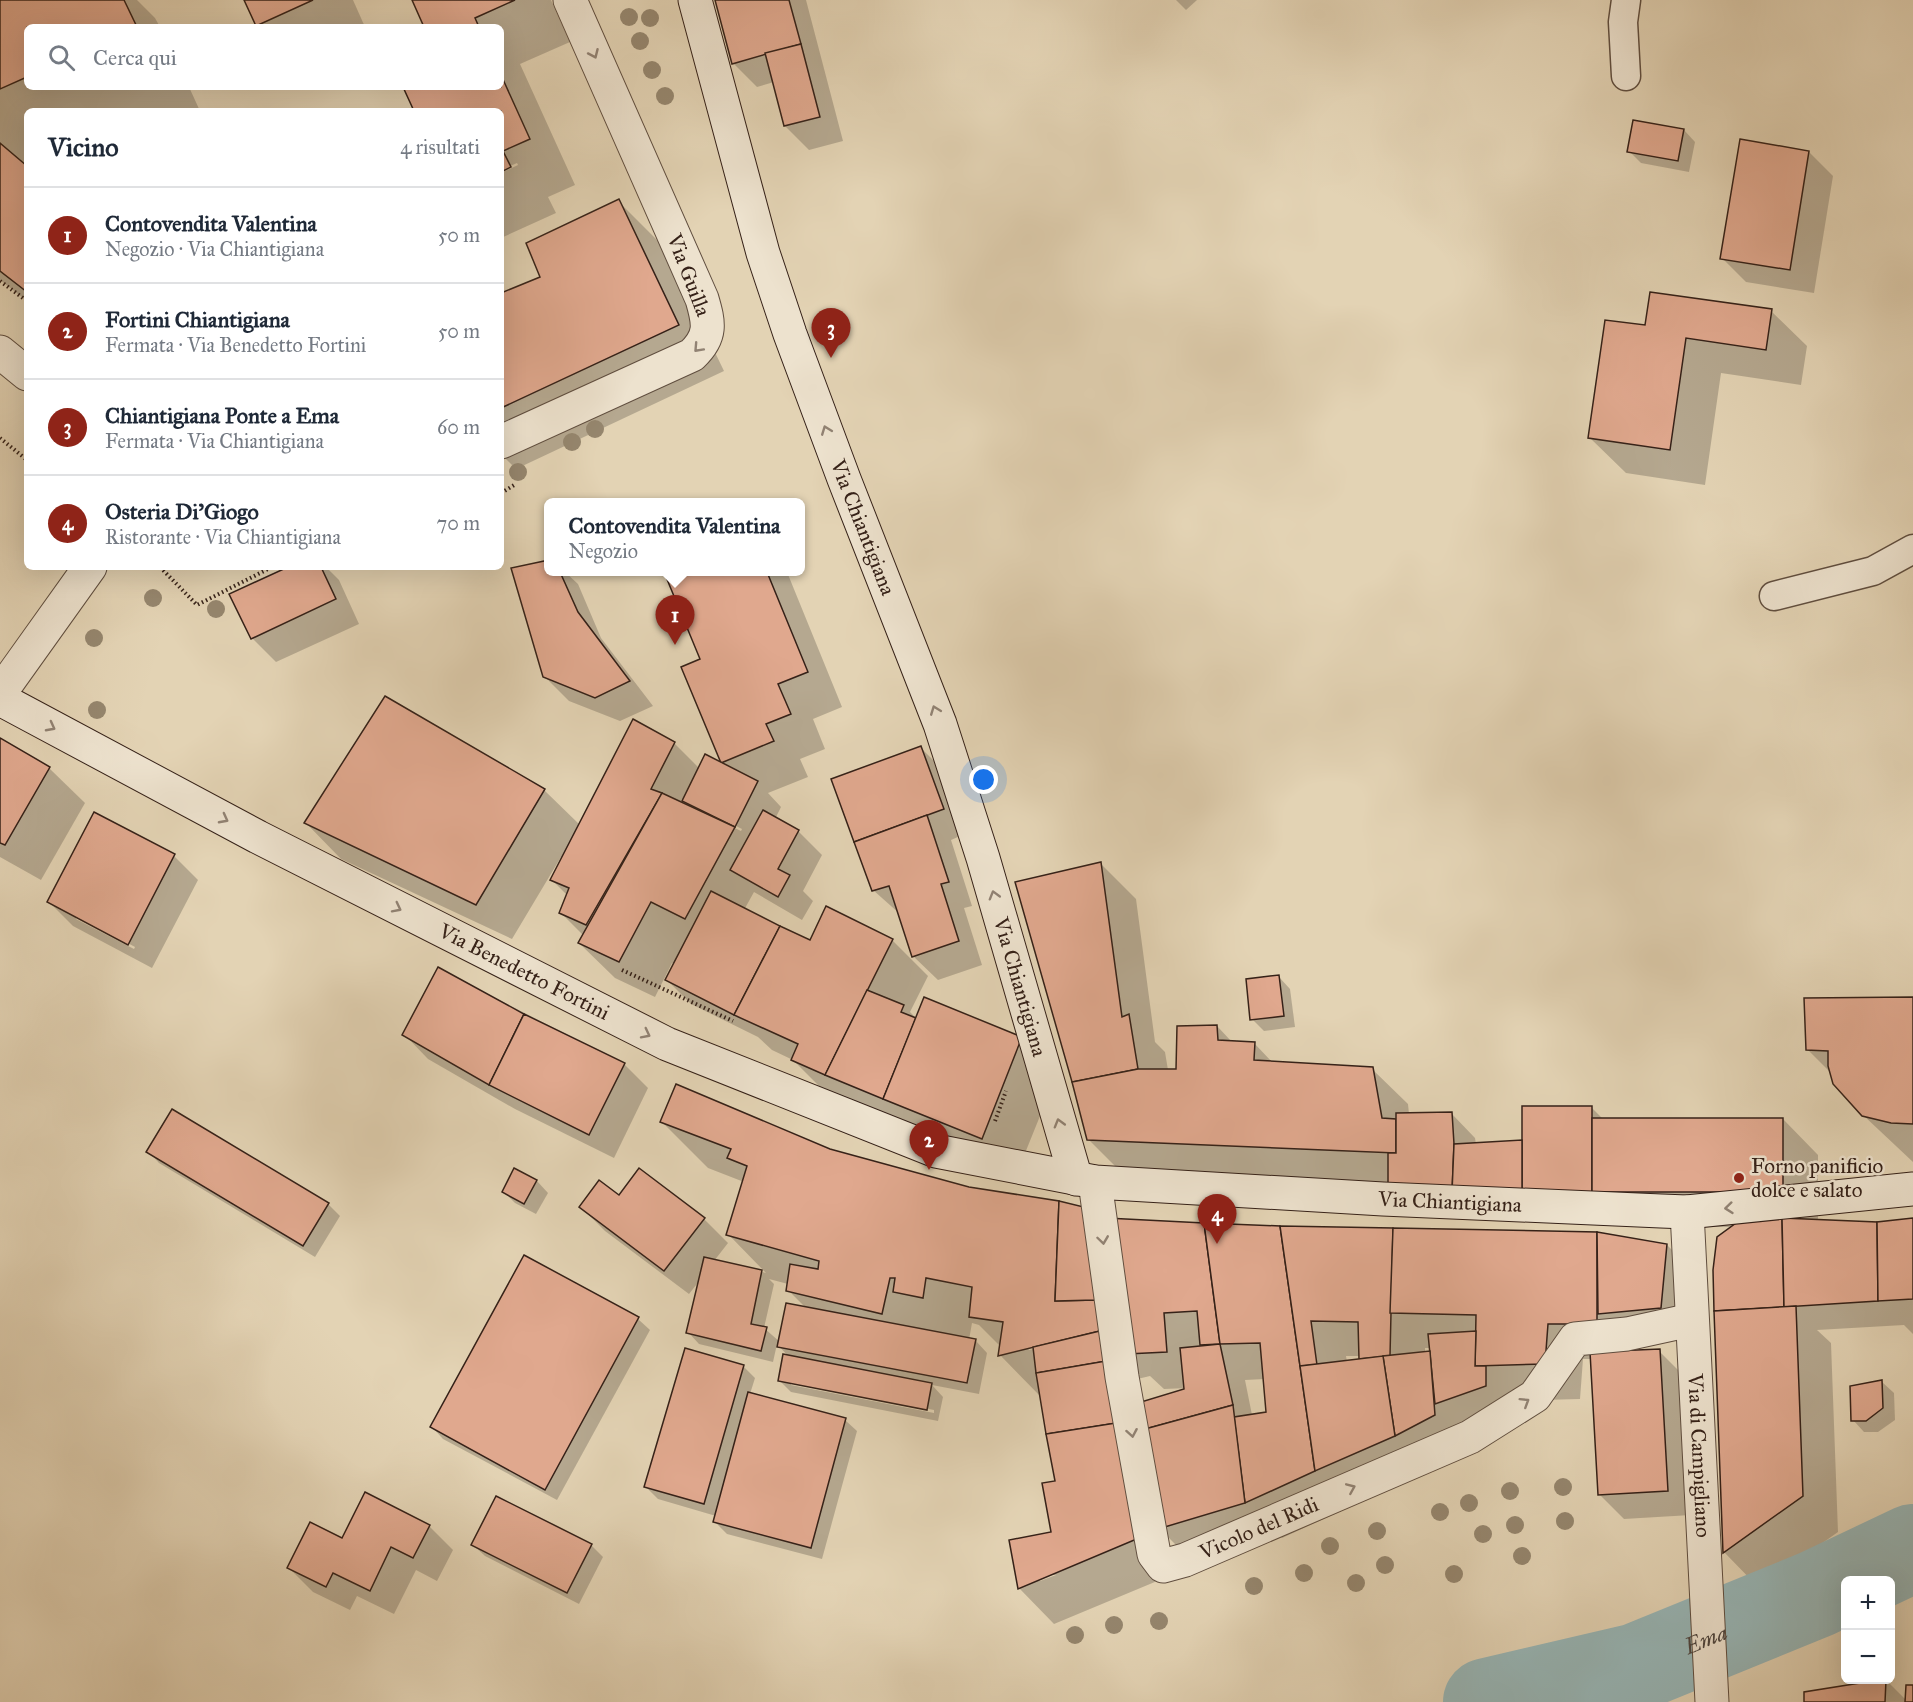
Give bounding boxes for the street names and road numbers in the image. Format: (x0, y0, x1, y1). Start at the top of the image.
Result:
street label: Via Guilla (661, 229, 717, 320)
street label: Via Chiantigiana (825, 455, 901, 599)
street label: Via Chiantigiana (988, 913, 1053, 1059)
street label: Via Benedetto Fortini (434, 917, 614, 1026)
street label: Via Chiantigiana (1377, 1186, 1522, 1218)
street label: Via di Campigliano (1682, 1372, 1717, 1539)
street label: Vicolo del Ridi (1195, 1491, 1323, 1566)

